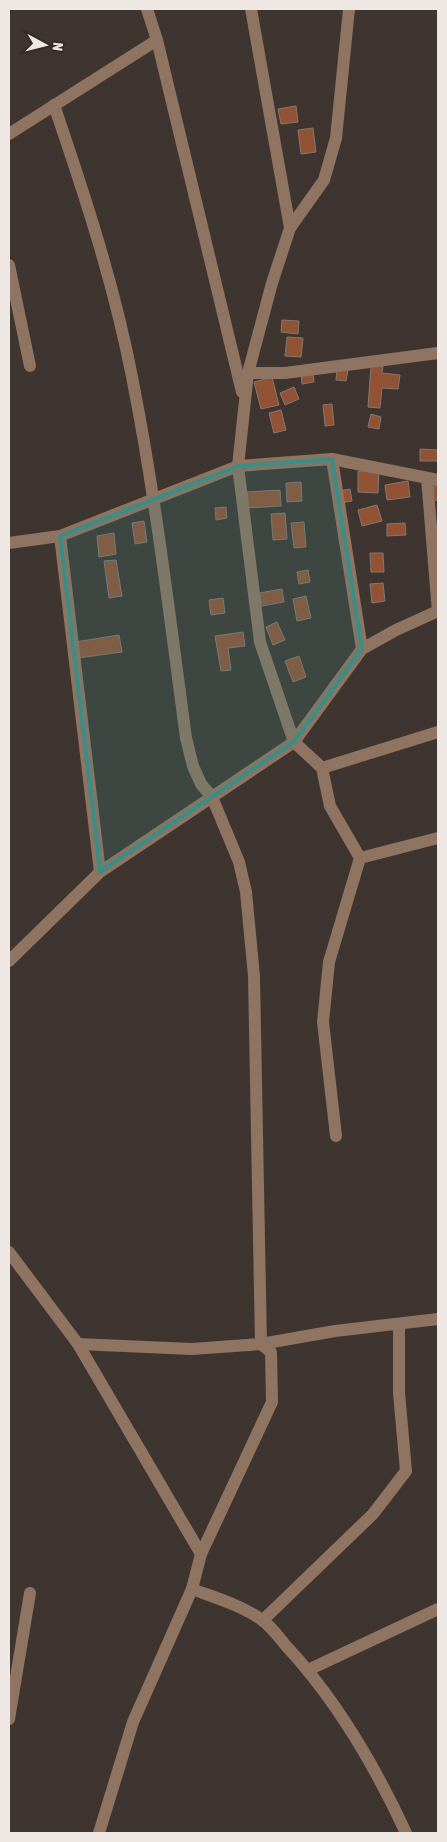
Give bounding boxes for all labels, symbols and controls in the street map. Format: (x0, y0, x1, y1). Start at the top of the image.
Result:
north arrow (20, 20, 70, 70)
text: N (49, 42, 66, 52)

